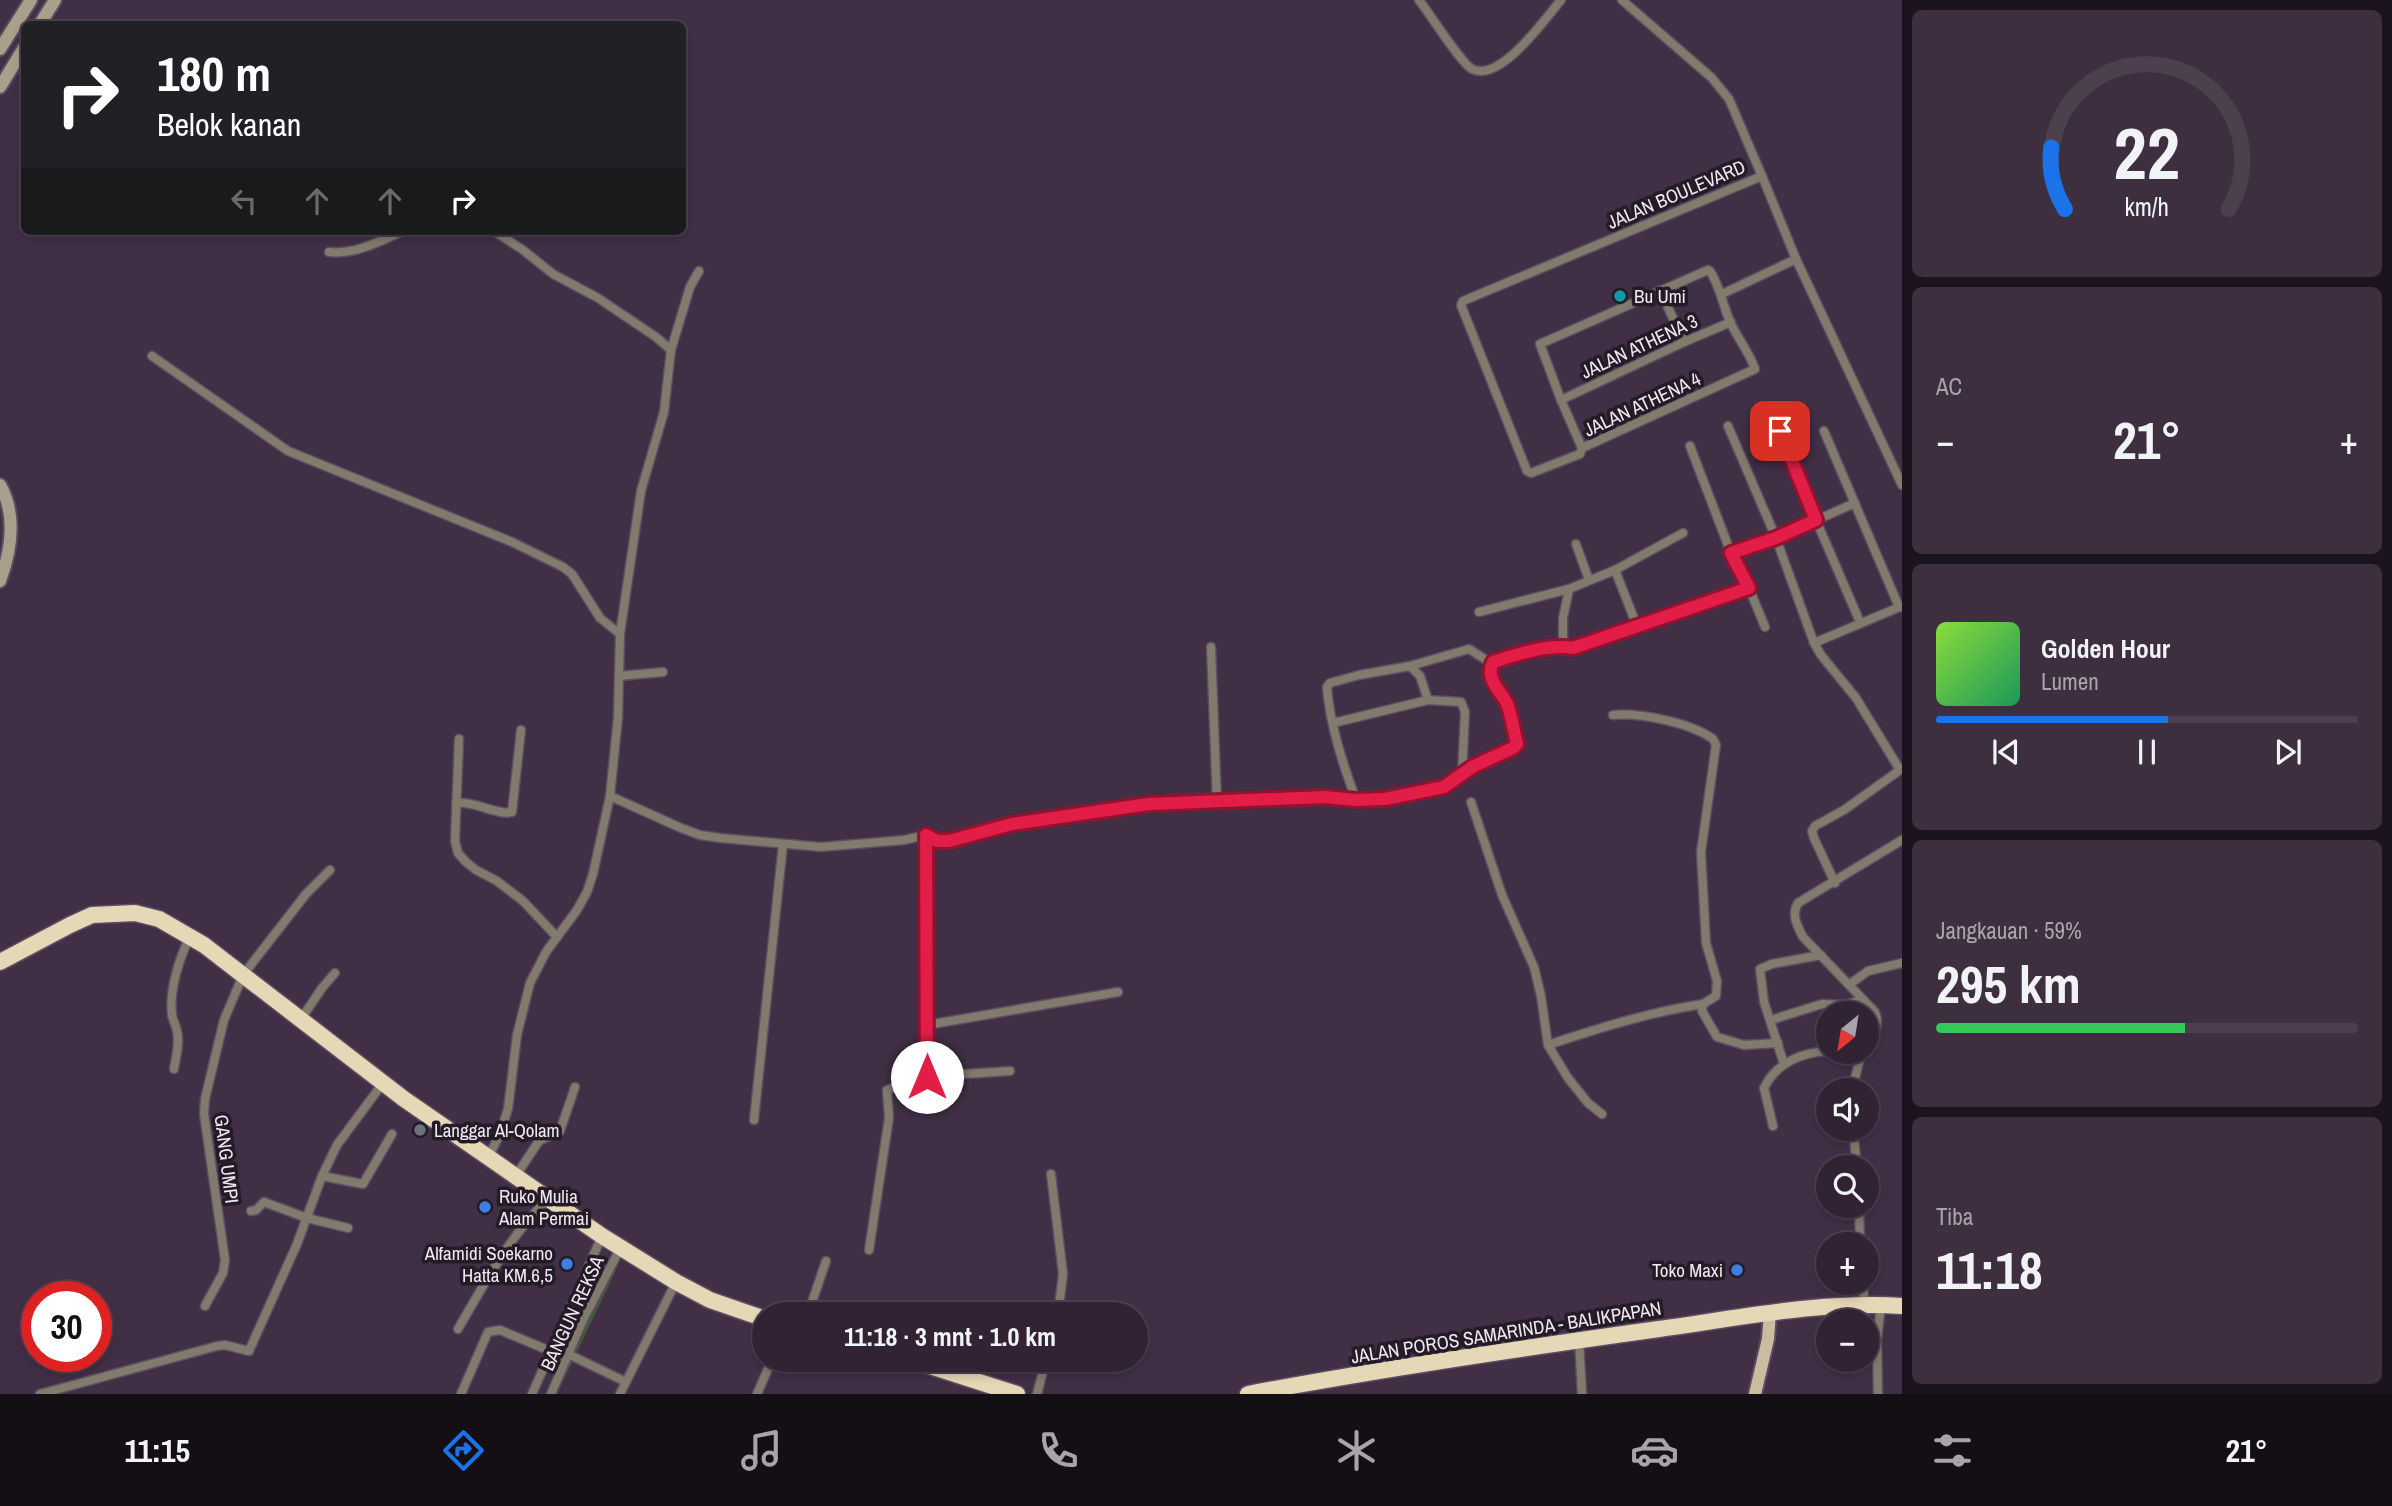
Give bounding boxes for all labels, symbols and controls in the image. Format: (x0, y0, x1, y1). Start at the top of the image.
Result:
text: 180 m (157, 40, 271, 106)
icon: right (42, 49, 133, 140)
text: Belok kanan (157, 103, 301, 146)
text: 22 (2114, 105, 2180, 203)
street label: JALAN BOULEVARD (1603, 153, 1749, 235)
icon: left (225, 182, 263, 220)
icon: ahead (298, 182, 336, 220)
icon: ahead (371, 182, 409, 220)
icon: right (444, 182, 482, 220)
text: km/h (2125, 190, 2169, 224)
place label: Bu Umi (1634, 283, 1686, 309)
marker: Bu Umi (1612, 288, 1628, 304)
street label: JALAN ATHENA 3 (1576, 308, 1702, 384)
street label: JALAN ATHENA 4 (1579, 365, 1705, 442)
text: AC (1936, 371, 1962, 402)
pin (1750, 401, 1810, 461)
text: 21° (2113, 405, 2181, 475)
icon: arrive (1761, 412, 1799, 450)
text: − (1936, 415, 1954, 466)
text: + (2340, 415, 2358, 466)
text: Golden Hour (2041, 631, 2170, 666)
text: Lumen (2041, 666, 2099, 697)
icon: previous (1987, 733, 2025, 771)
icon: pause (2128, 733, 2166, 771)
icon: next (2269, 733, 2307, 771)
text: Jangkauan · 59% (1936, 915, 2082, 946)
text: 295 km (1936, 949, 2081, 1019)
north arrow (1816, 1001, 1880, 1064)
map controls (1816, 1001, 1879, 1372)
position arrow (890, 1040, 964, 1114)
button: sound (1816, 1078, 1879, 1141)
street label: GANG UMPI (209, 1113, 245, 1205)
place label: Langgar Al-Qolam (434, 1117, 560, 1143)
marker: Langgar Al-Qolam (412, 1122, 428, 1138)
button: search (1816, 1155, 1879, 1218)
place label: Ruko Mulia Alam Permai (498, 1183, 589, 1231)
marker: Ruko Mulia Alam Permai (477, 1199, 493, 1215)
text: Tiba (1936, 1201, 1973, 1232)
button: + (1816, 1232, 1879, 1295)
text: 11:18 (1936, 1235, 2043, 1305)
place label: Alfamidi Soekarno Hatta KM.6,5 (424, 1240, 553, 1288)
street label: BANGUN REKSA (534, 1251, 610, 1375)
marker: Alfamidi Soekarno Hatta KM.6,5 (559, 1256, 575, 1272)
place label: Toko Maxi (1652, 1257, 1723, 1283)
marker: Toko Maxi (1729, 1262, 1745, 1278)
speed limit sign: 30 (21, 1281, 112, 1372)
street label: JALAN POROS SAMARINDA - BALIKPAPAN (1349, 1295, 1663, 1369)
button: − (1816, 1309, 1879, 1372)
text: 11:18 · 3 mnt · 1.0 km (844, 1319, 1056, 1354)
icon: directions (439, 1426, 488, 1475)
icon: music (737, 1426, 786, 1475)
icon: phone (1034, 1426, 1083, 1475)
icon: climate (1332, 1426, 1381, 1475)
icon: car (1630, 1426, 1679, 1475)
icon: filters (1928, 1426, 1977, 1475)
text: 11:15 (124, 1429, 190, 1472)
text: 21° (2226, 1429, 2268, 1472)

